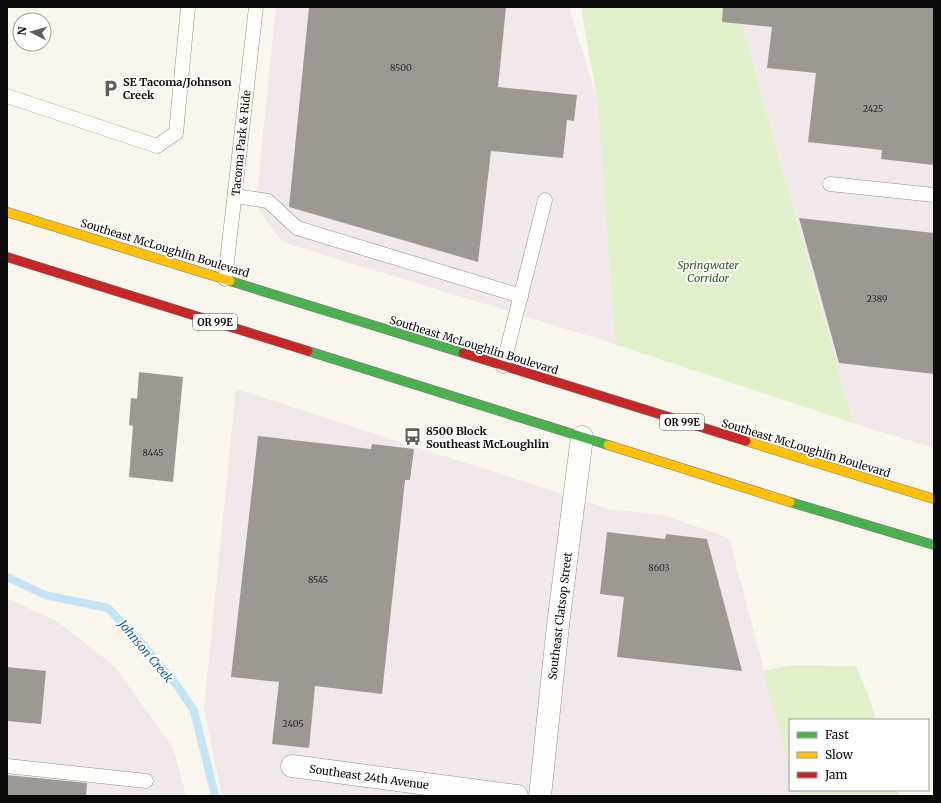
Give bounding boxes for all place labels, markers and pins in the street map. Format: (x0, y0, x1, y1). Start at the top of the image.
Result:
place label: SE Tacoma/Johnson Creek (123, 75, 232, 102)
parking icon: SE Tacoma/Johnson Creek (100, 78, 120, 98)
place label: 8500 Block Southeast McLoughlin (426, 424, 549, 451)
bus stop icon: 8500 Block Southeast McLoughlin (403, 427, 423, 447)

